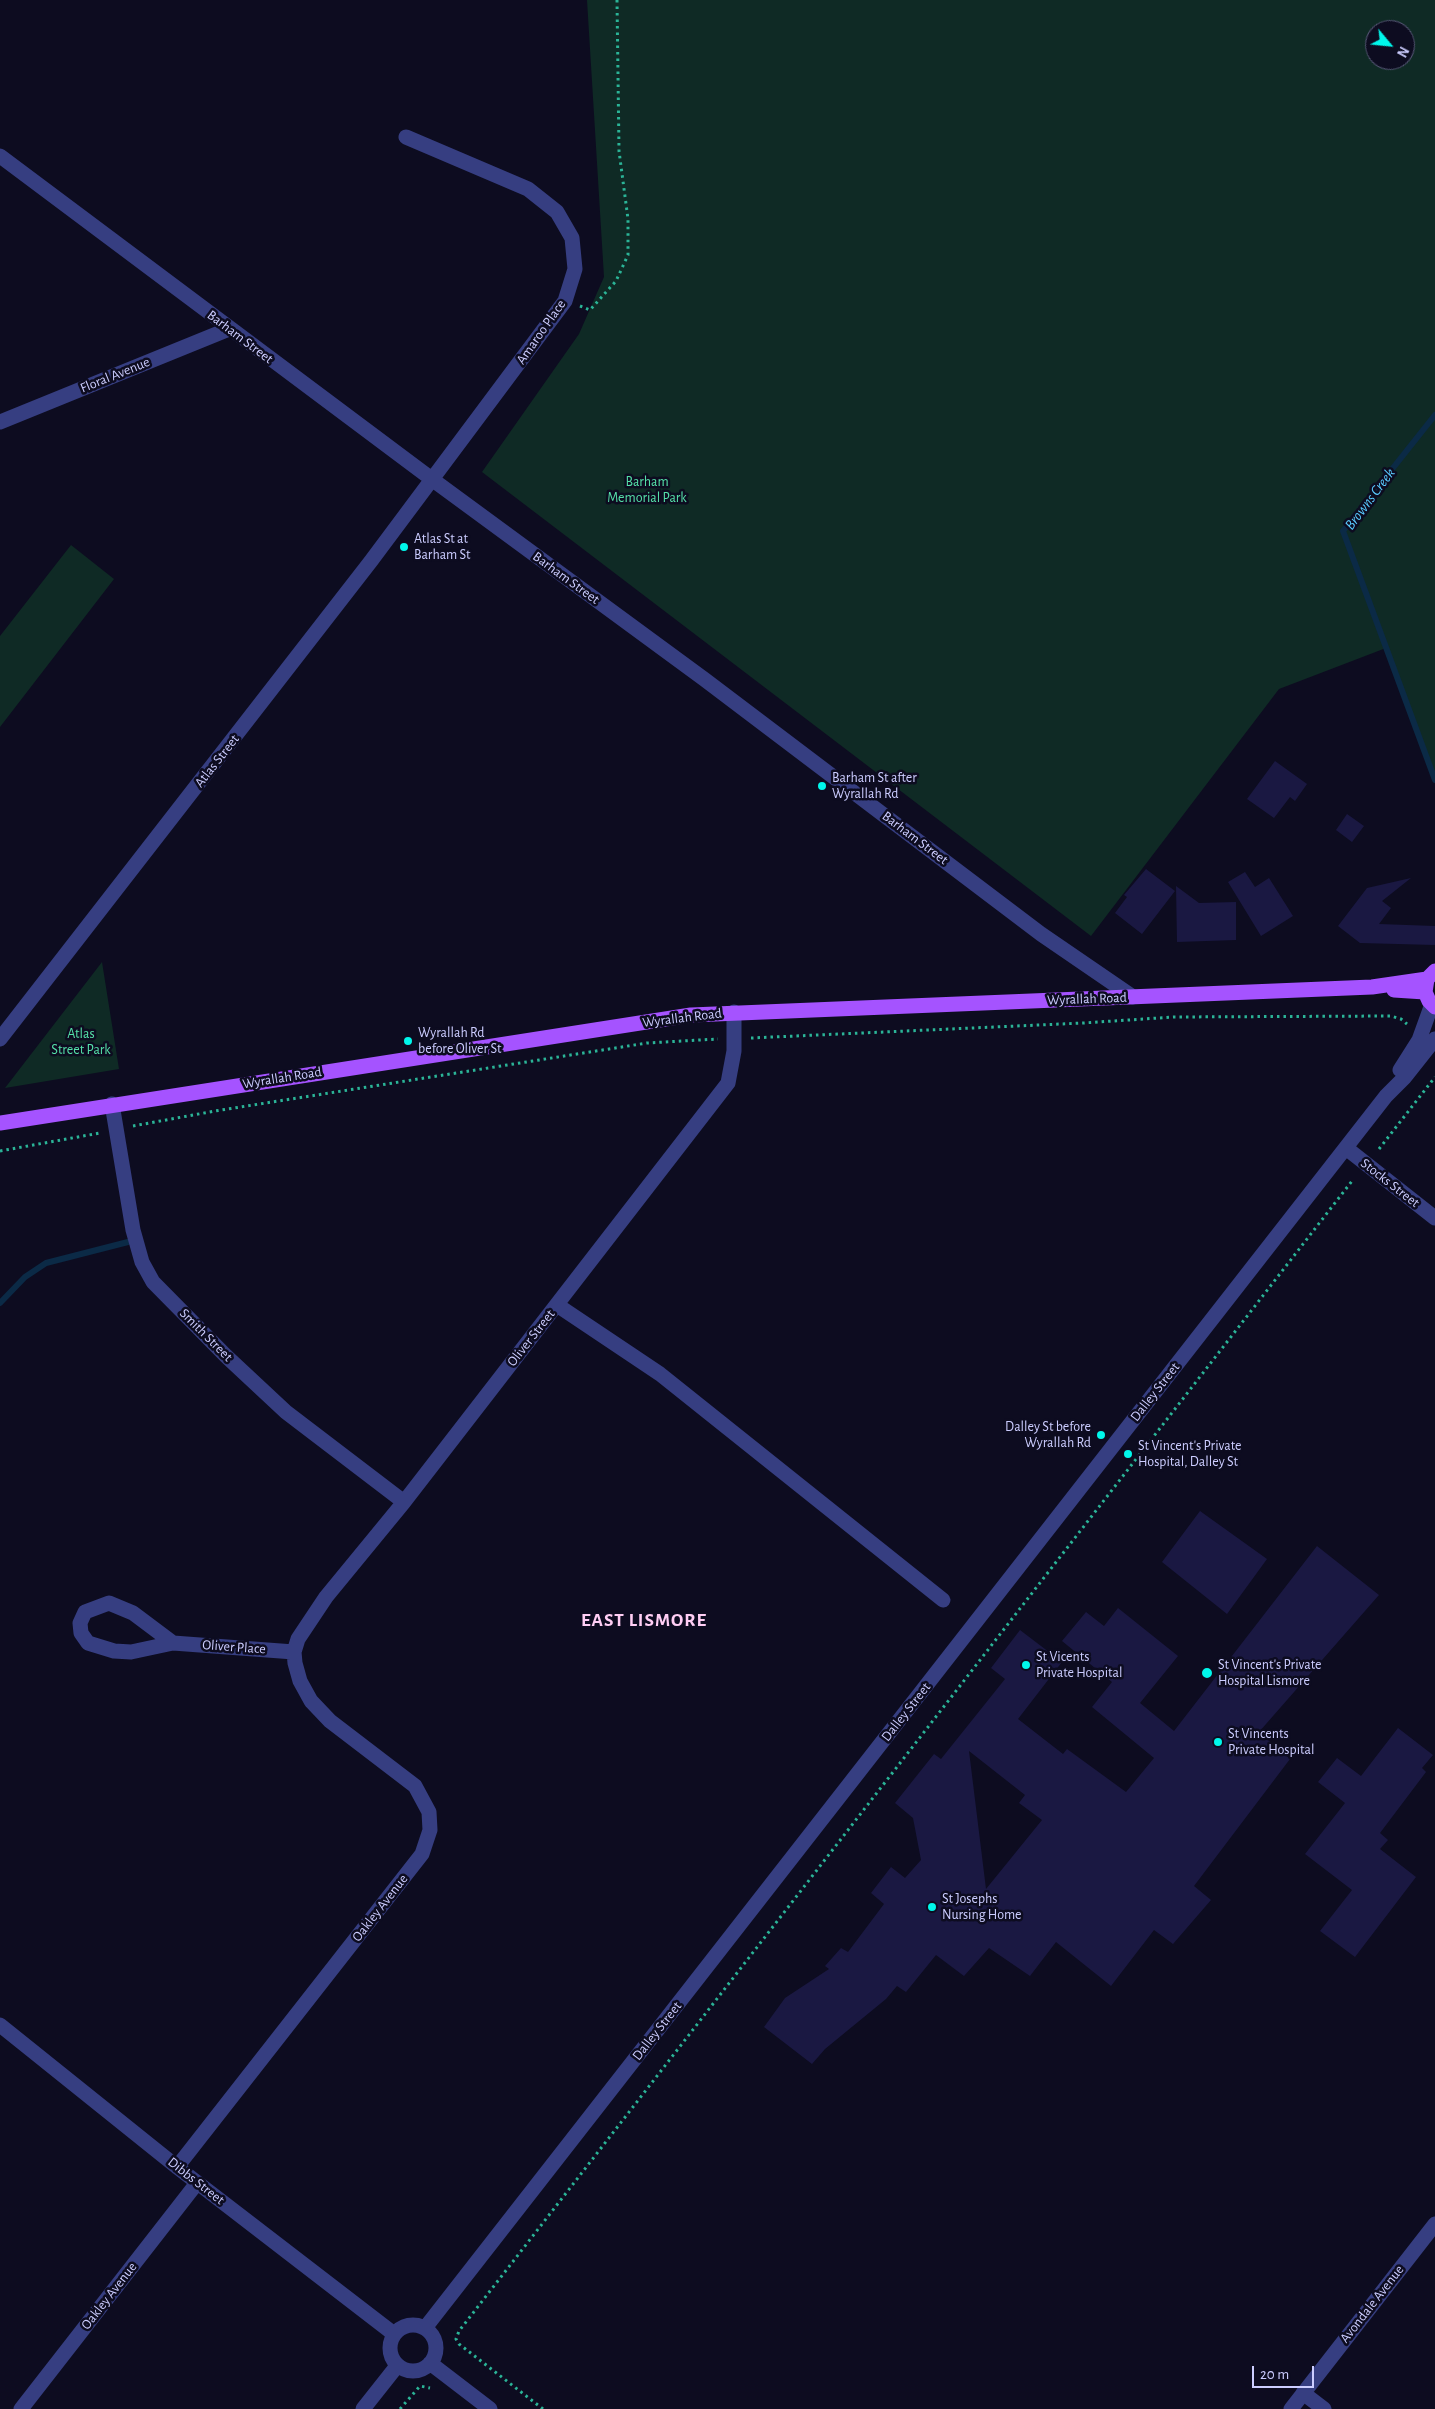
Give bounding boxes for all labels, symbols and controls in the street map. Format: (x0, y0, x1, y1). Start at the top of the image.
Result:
north arrow (1365, 20, 1415, 70)
text: N (1394, 44, 1411, 59)
street label: Amaroo Place (513, 296, 569, 368)
street label: Barham Street (204, 307, 276, 367)
street label: Floral Avenue (78, 353, 152, 397)
water label: Browns Creek (1341, 464, 1399, 534)
park label: Barham Memorial Park (607, 474, 687, 507)
place label: Atlas St at Barham St (414, 531, 471, 564)
marker: Atlas St at Barham St (398, 541, 410, 553)
street label: Barham Street (529, 548, 603, 608)
street label: Atlas Street (191, 731, 243, 791)
place label: Barham St after Wyrallah Rd (832, 770, 917, 802)
marker: Barham St after Wyrallah Rd (816, 780, 828, 792)
street label: Barham Street (879, 808, 951, 868)
street label: Wyrallah Road (1047, 989, 1127, 1009)
street label: Wyrallah Road (641, 1005, 723, 1031)
place label: Wyrallah Rd before Oliver St (418, 1025, 501, 1058)
park label: Atlas Street Park (51, 1026, 111, 1058)
marker: Wyrallah Rd before Oliver St (402, 1035, 414, 1047)
street label: Wyrallah Road (241, 1063, 323, 1093)
street label: Stocks Street (1357, 1155, 1423, 1211)
street label: Smith Street (176, 1305, 236, 1365)
street label: Oliver Street (504, 1306, 558, 1370)
street label: Dalley Street (1127, 1359, 1183, 1425)
place label: Dalley St before Wyrallah Rd (1005, 1419, 1091, 1451)
marker: Dalley St before Wyrallah Rd (1095, 1429, 1107, 1441)
place label: St Vincent's Private Hospital, Dalley St (1138, 1438, 1241, 1470)
marker: St Vincent's Private Hospital, Dalley St (1122, 1448, 1134, 1460)
district label: EAST LISMORE (579, 1609, 709, 1631)
street label: Oliver Place (202, 1636, 266, 1658)
place label: St Vicents Private Hospital (1036, 1649, 1122, 1681)
place label: St Vincent's Private Hospital Lismore (1218, 1657, 1321, 1690)
marker: St Vicents Private Hospital (1020, 1659, 1032, 1671)
marker: St Vincent's Private Hospital Lismore (1200, 1666, 1214, 1680)
street label: Dalley Street (878, 1679, 934, 1745)
place label: St Vincents Private Hospital (1228, 1726, 1314, 1758)
marker: St Vincents Private Hospital (1212, 1736, 1224, 1748)
street label: Oakley Avenue (349, 1871, 411, 1945)
place label: St Josephs Nursing Home (942, 1891, 1022, 1924)
marker: St Josephs Nursing Home (926, 1901, 938, 1913)
street label: Dalley Street (629, 1998, 685, 2064)
street label: Dibbs Street (164, 2154, 228, 2208)
street label: Oakley Avenue (78, 2259, 140, 2333)
street label: Avondale Avenue (1336, 2262, 1408, 2346)
scale bar (1255, 2356, 1318, 2388)
text: 20 m (1260, 2367, 1289, 2382)

